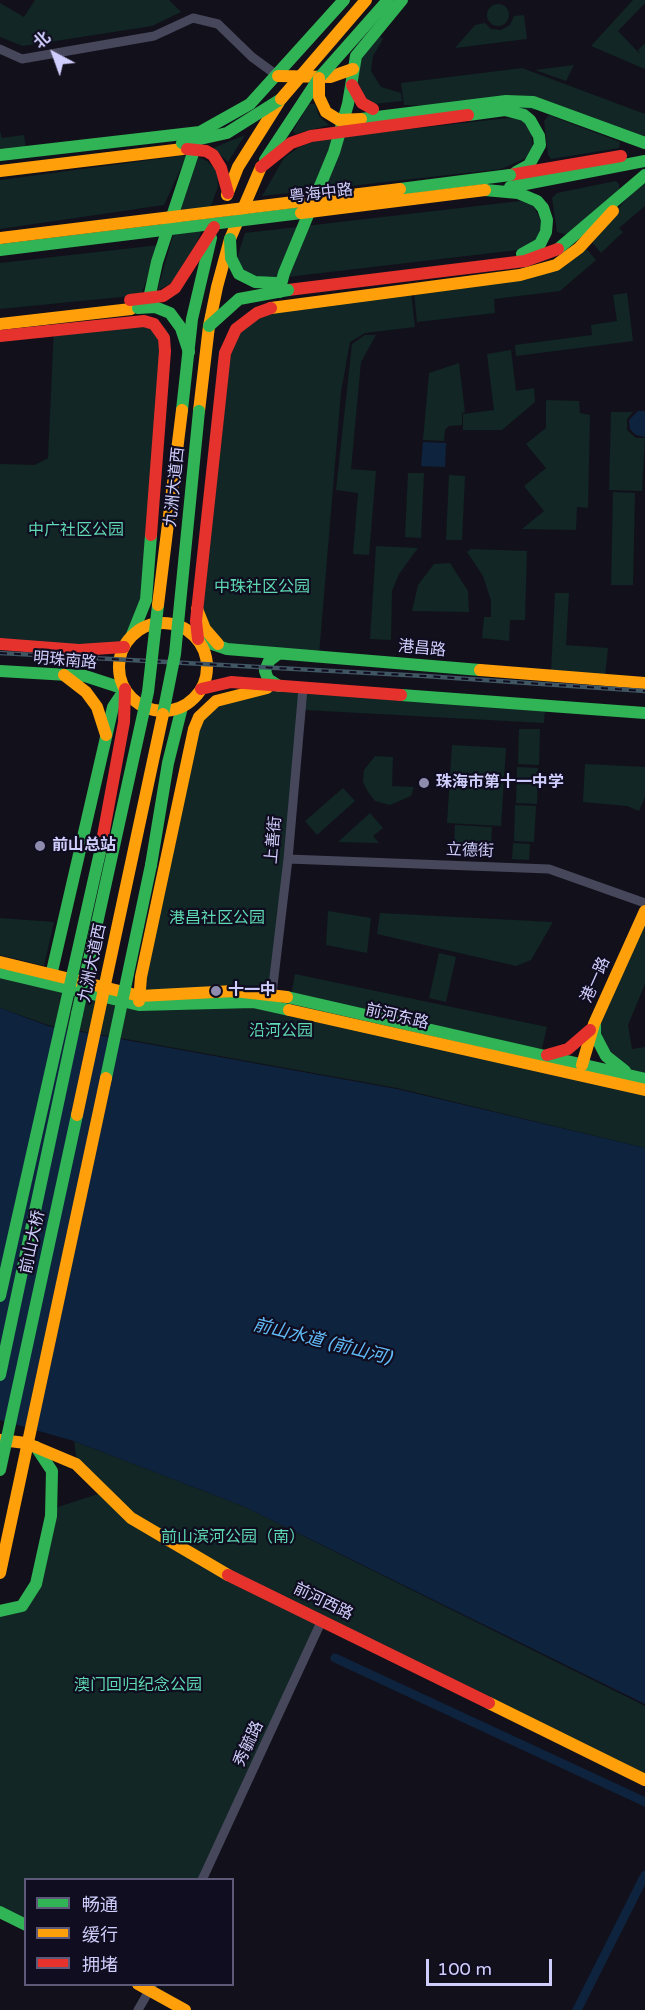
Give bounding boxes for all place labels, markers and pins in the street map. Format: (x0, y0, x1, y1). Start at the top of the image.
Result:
place label: 珠海市第十一中学 (436, 773, 564, 793)
marker: 珠海市第十一中学 (417, 776, 431, 790)
place label: 前山总站 (52, 836, 116, 856)
marker: 前山总站 (33, 839, 47, 853)
place label: 十一中 (228, 981, 276, 1001)
marker: 十一中 (209, 984, 223, 998)

